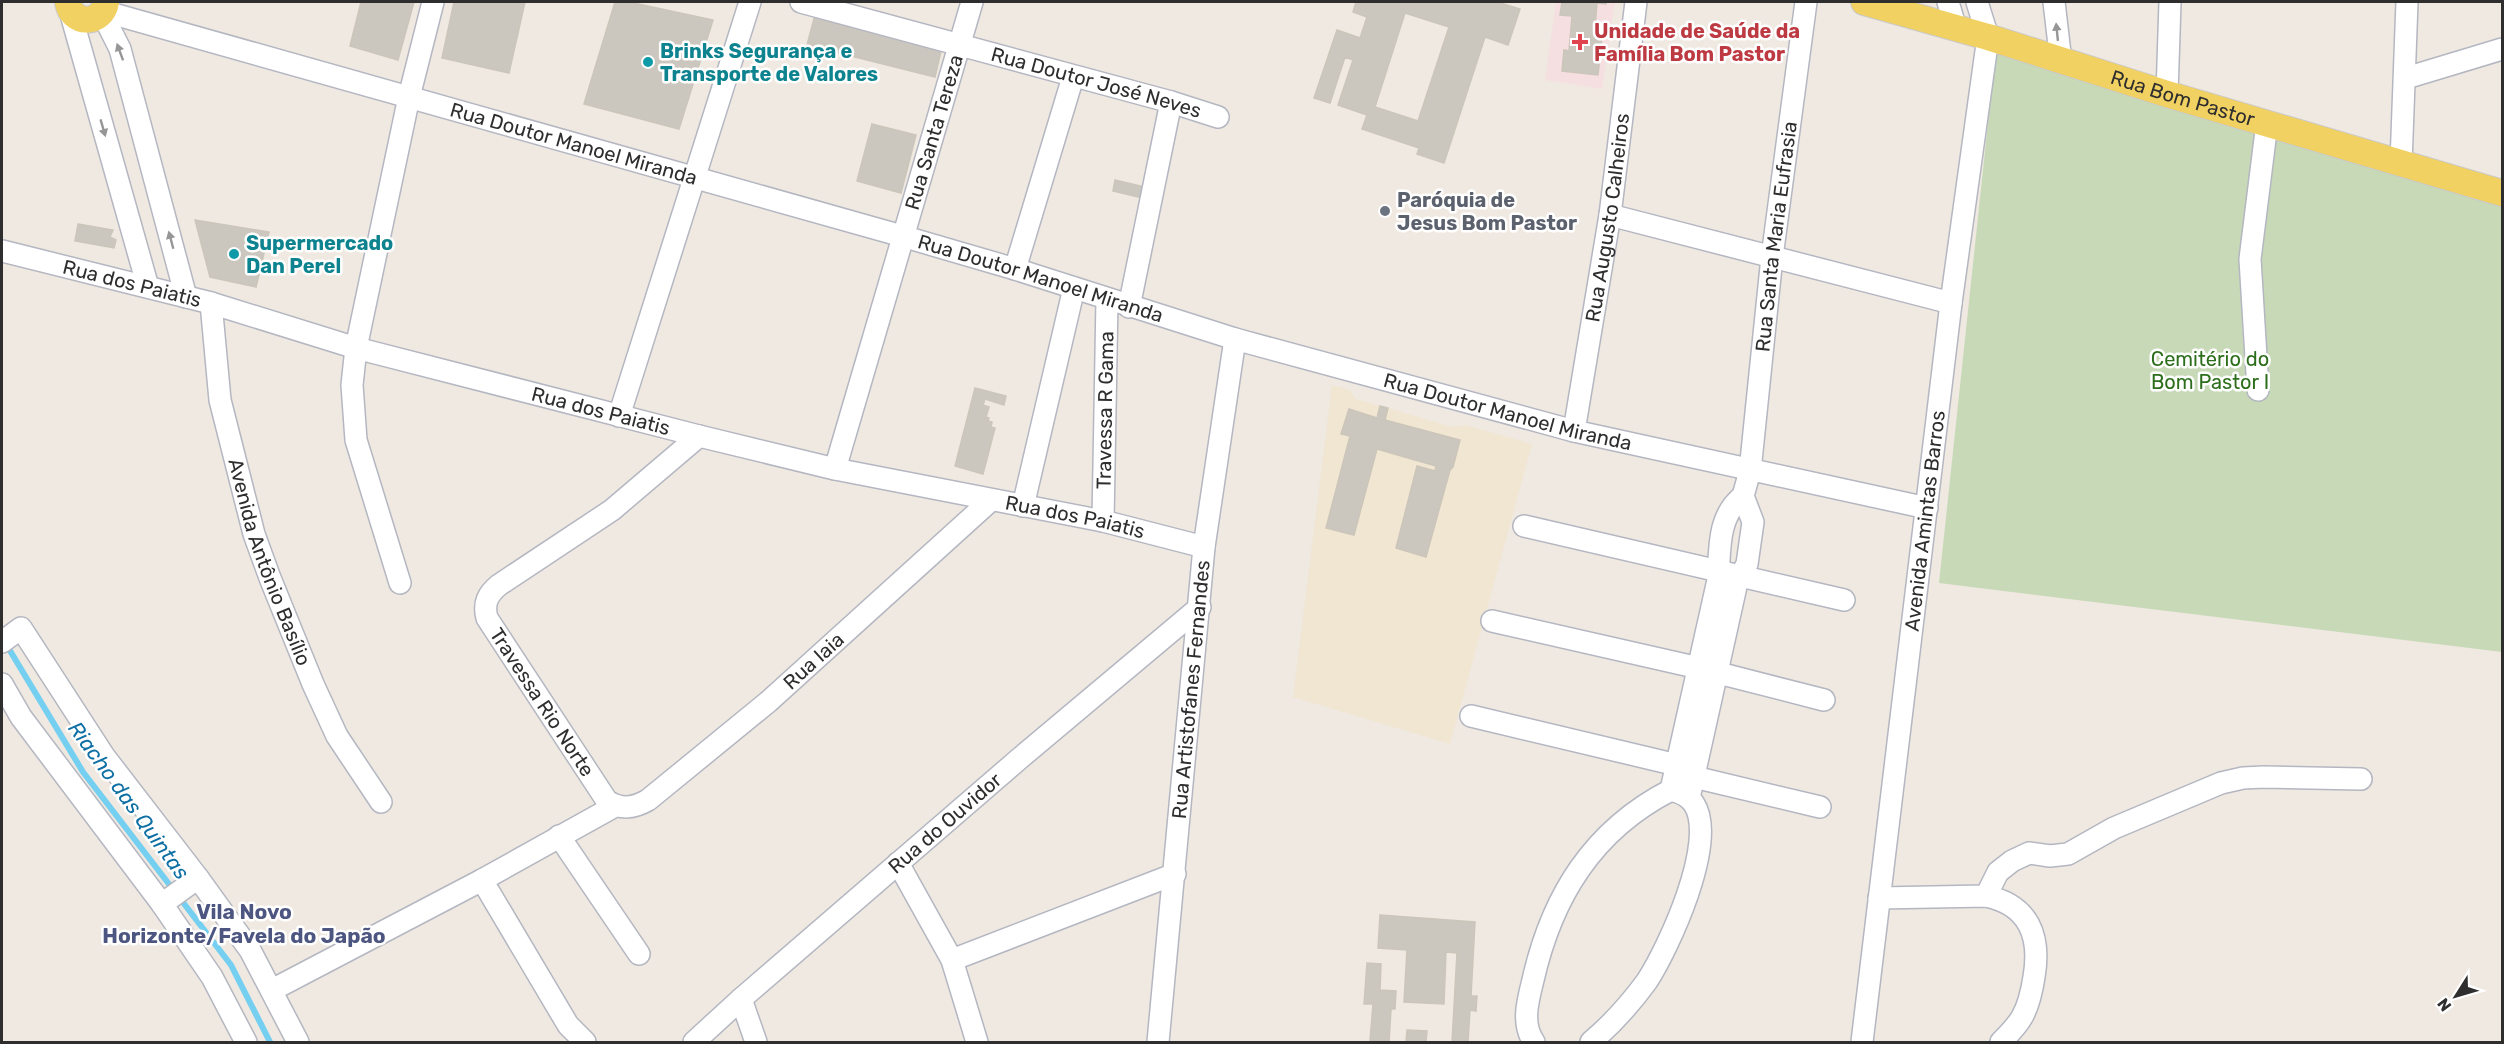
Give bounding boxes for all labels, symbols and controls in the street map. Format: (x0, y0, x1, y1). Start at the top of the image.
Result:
place label: Unidade de Saúde da Família Bom Pastor (1594, 19, 1800, 66)
one-way arrow (2052, 22, 2062, 41)
marker: Unidade de Saúde da Família Bom Pastor (1571, 33, 1589, 51)
place label: Brinks Segurança e Transporte de Valores (660, 39, 878, 86)
street label: Rua Doutor José Neves (988, 42, 1204, 123)
one-way arrow (115, 43, 125, 61)
street label: Rua Santa Tereza (900, 52, 968, 213)
marker: Brinks Segurança e Transporte de Valores (641, 55, 655, 69)
street label: Rua Bom Pastor (2108, 65, 2258, 131)
street label: Rua Doutor Manoel Miranda (447, 97, 700, 190)
street label: Rua Augusto Calheiros (1580, 112, 1634, 324)
one-way arrow (99, 120, 108, 138)
street label: Rua Santa Maria Eufrasia (1750, 120, 1802, 353)
place label: Paróquia de Jesus Bom Pastor (1397, 188, 1577, 235)
marker: Paróquia de Jesus Bom Pastor (1378, 204, 1392, 218)
street label: Rua Doutor Manoel Miranda (915, 229, 1166, 327)
one-way arrow (166, 231, 175, 249)
place label: Supermercado Dan Perel (246, 231, 393, 278)
marker: Supermercado Dan Perel (227, 247, 241, 261)
street label: Rua dos Paiatis (60, 255, 204, 312)
street label: Travessa R Gama (1092, 331, 1118, 489)
park label: Cemitério do Bom Pastor I (2151, 347, 2269, 394)
street label: Rua Doutor Manoel Miranda (1381, 368, 1634, 455)
street label: Rua dos Paiatis (529, 382, 673, 440)
street label: Avenida Amintas Barros (1900, 409, 1950, 632)
street label: Avenida Antônio Basílio (223, 456, 316, 669)
street label: Rua dos Paiatis (1003, 490, 1147, 543)
street label: Rua Artistofanes Fernandes (1167, 559, 1215, 820)
street label: Travessa Rio Norte (485, 623, 600, 781)
street label: Rua Iaia (778, 627, 849, 694)
water label: Riacho das Quintas (63, 716, 195, 884)
street label: Rua do Ouvidor (883, 767, 1007, 878)
district label: Vila Novo Horizonte/Favela do Japão (102, 899, 386, 948)
north arrow (2426, 966, 2486, 1026)
text: N (2433, 994, 2455, 1015)

